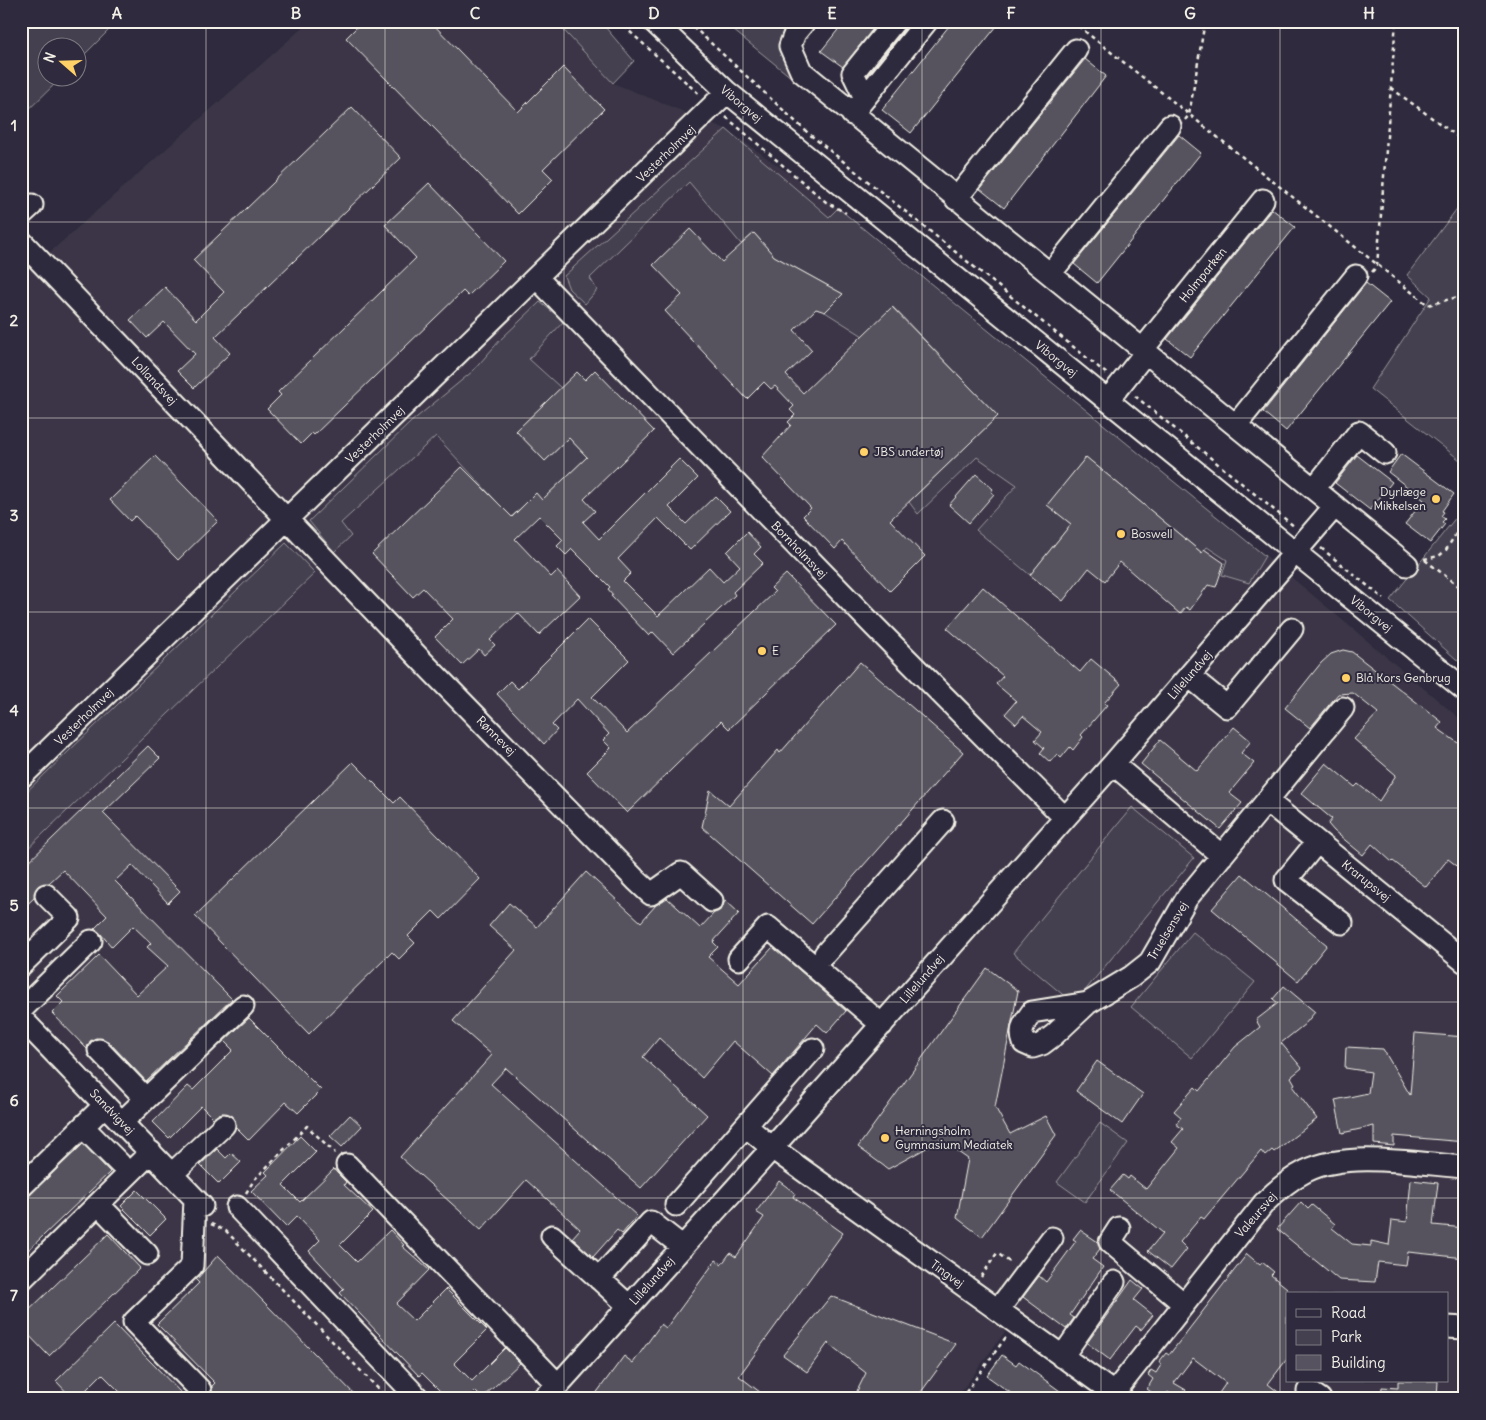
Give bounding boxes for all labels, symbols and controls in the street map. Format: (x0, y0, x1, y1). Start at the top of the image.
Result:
text: A (112, 3, 122, 23)
text: B (291, 3, 302, 23)
text: C (470, 3, 481, 23)
text: D (648, 3, 660, 23)
text: E (827, 3, 837, 23)
text: F (1006, 3, 1016, 23)
text: G (1184, 3, 1196, 23)
text: H (1363, 3, 1375, 23)
north arrow (38, 38, 88, 88)
text: N (40, 50, 60, 65)
street label: Viborgvej (717, 82, 765, 125)
text: 1 (11, 115, 17, 135)
street label: Vesterholmvej (633, 122, 698, 185)
street label: Holmparken (1176, 244, 1229, 305)
text: 2 (10, 310, 19, 330)
street label: Viborgvej (1032, 337, 1080, 380)
street label: Lollandsvej (128, 354, 180, 408)
street label: Vesterholmvej (342, 403, 407, 466)
place label: JBS undertøj (874, 444, 943, 459)
marker: JBS undertøj (858, 446, 870, 458)
place label: Dyrlæge Mikkelsen (1373, 484, 1426, 513)
marker: Dyrlæge Mikkelsen (1430, 493, 1442, 505)
text: 3 (9, 505, 19, 525)
street label: Bornholmsvej (768, 518, 830, 581)
place label: Boswell (1131, 526, 1172, 541)
marker: Boswell (1115, 528, 1127, 540)
street label: Viborgvej (1347, 592, 1395, 635)
place label: E (772, 643, 779, 658)
marker: E (756, 645, 768, 657)
street label: Lillelundvej (1164, 647, 1215, 702)
place label: Blå Kors Genbrug (1356, 670, 1451, 685)
marker: Blå Kors Genbrug (1340, 672, 1352, 684)
street label: Vesterholmvej (51, 685, 116, 748)
text: 4 (9, 700, 19, 720)
street label: Rønnevej (474, 713, 519, 758)
street label: Krarupsvej (1339, 856, 1394, 905)
text: 5 (9, 895, 19, 915)
street label: Truelsensvej (1144, 899, 1191, 963)
street label: Lillelundvej (896, 951, 947, 1006)
street label: Sandvigvej (87, 1086, 138, 1138)
text: 6 (9, 1090, 19, 1110)
place label: Herningsholm Gymnasium Mediatek (895, 1123, 1013, 1152)
marker: Herningsholm Gymnasium Mediatek (879, 1132, 891, 1144)
street label: Valeursvej (1232, 1189, 1279, 1240)
street label: Lillelundvej (626, 1253, 677, 1308)
street label: Tingvej (928, 1256, 967, 1291)
text: 7 (10, 1285, 18, 1305)
legend (1286, 1292, 1448, 1382)
text: Road (1331, 1303, 1366, 1322)
text: Park (1331, 1327, 1362, 1346)
text: Building (1331, 1353, 1386, 1372)

